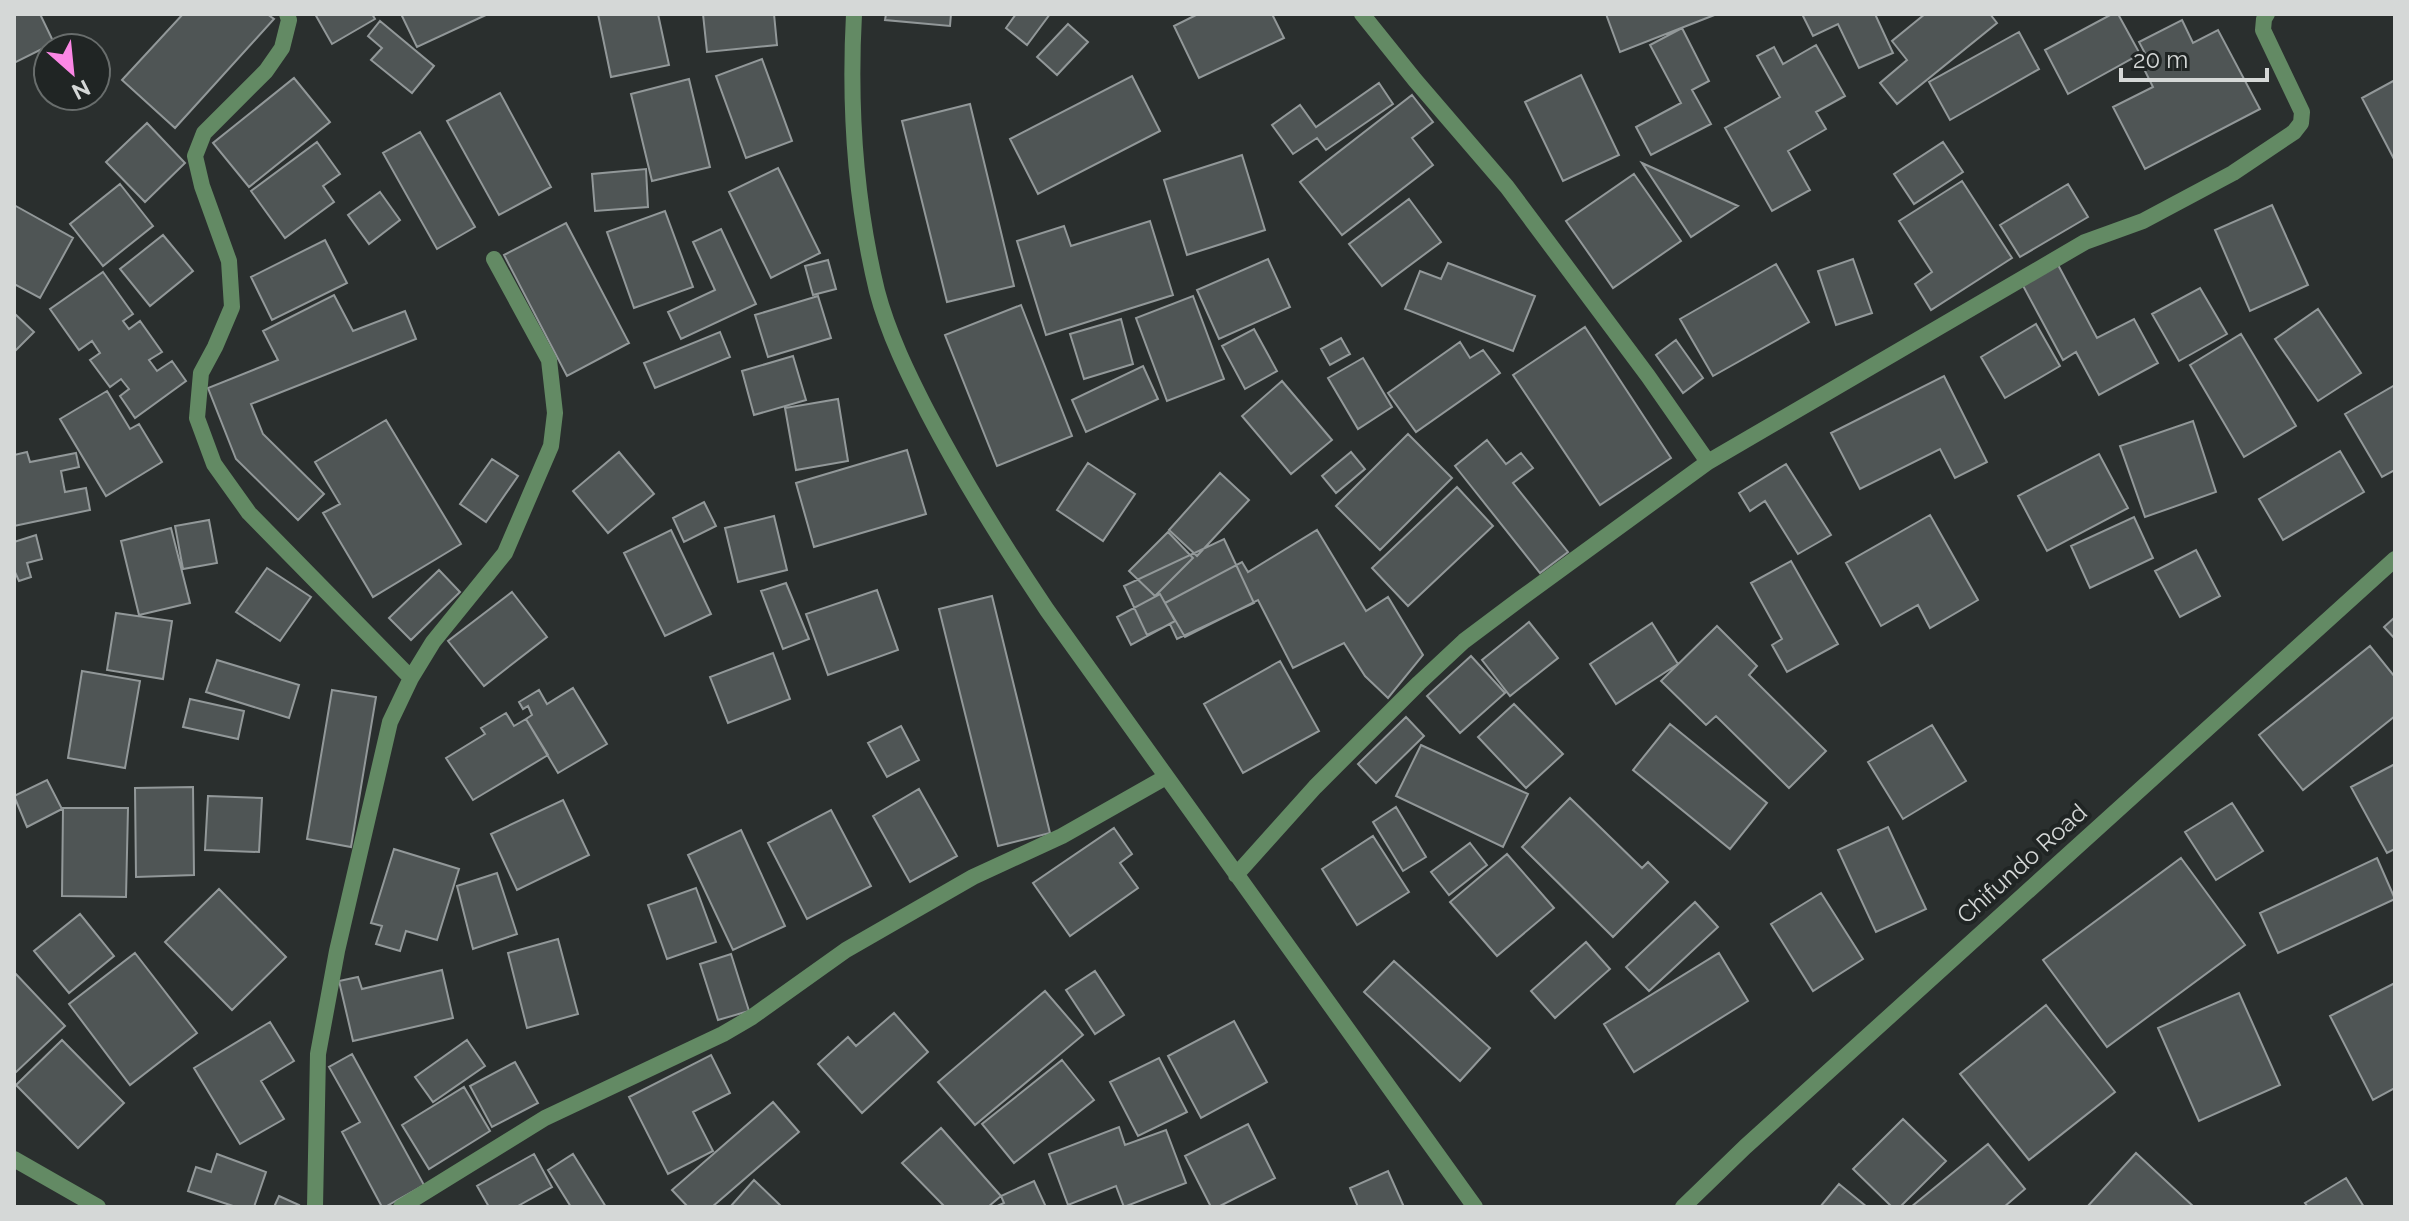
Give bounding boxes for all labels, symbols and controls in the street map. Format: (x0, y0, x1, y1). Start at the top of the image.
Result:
north arrow (32, 32, 112, 112)
scale bar (2121, 32, 2267, 82)
text: 20 m (2133, 45, 2188, 74)
text: N (68, 74, 94, 105)
street label: Chifundo Road (1951, 798, 2093, 930)

